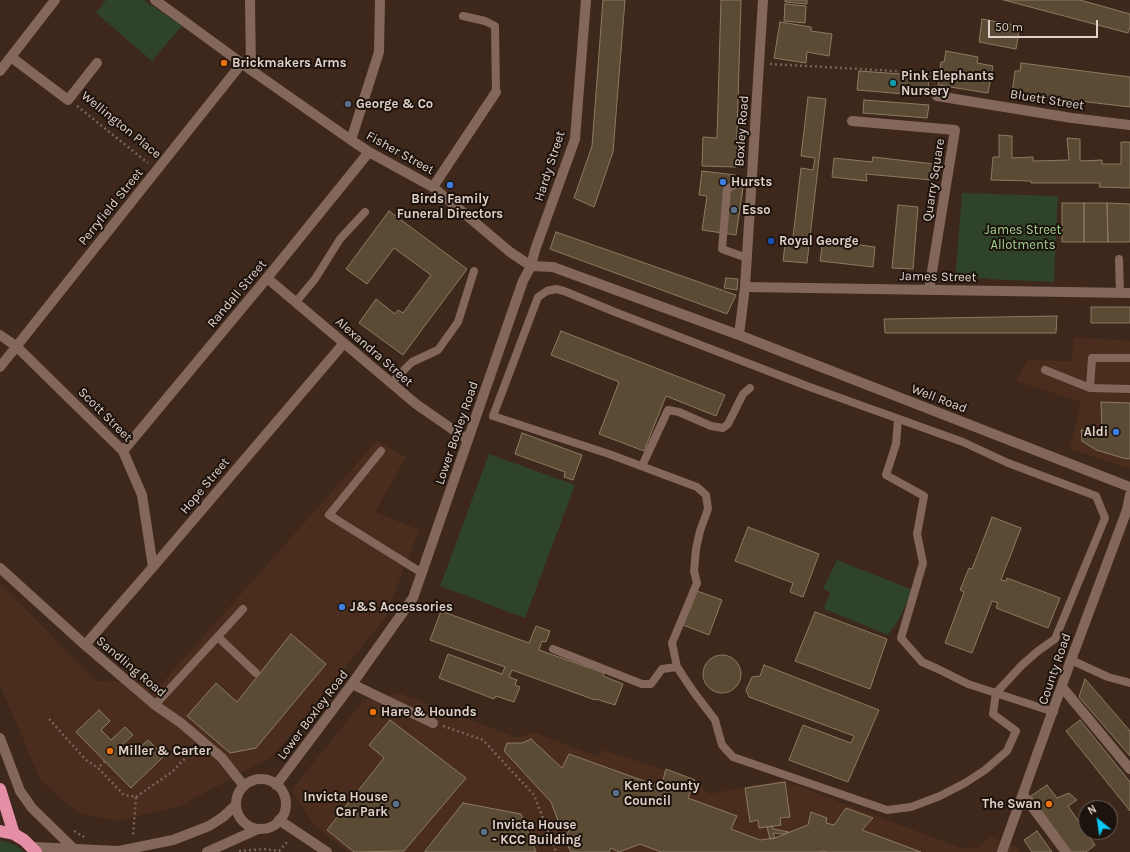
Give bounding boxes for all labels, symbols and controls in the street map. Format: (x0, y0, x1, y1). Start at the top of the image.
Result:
scale bar (990, 12, 1100, 38)
text: 50 m (995, 20, 1023, 34)
place label: Brickmakers Arms (232, 55, 347, 71)
marker: Brickmakers Arms (219, 58, 229, 68)
place label: Pink Elephants Nursery (901, 68, 994, 99)
marker: Pink Elephants Nursery (888, 78, 898, 88)
street label: Bluett Street (1009, 86, 1085, 114)
street label: Wellington Place (78, 88, 164, 162)
street label: Boxley Road (732, 95, 752, 167)
place label: George & Co (356, 96, 433, 112)
marker: George & Co (343, 99, 353, 109)
street label: Fisher Street (363, 128, 437, 178)
street label: Hardy Street (531, 129, 569, 203)
street label: Quarry Square (920, 137, 948, 223)
street label: Perryfield Street (75, 165, 147, 249)
place label: Hursts (731, 174, 772, 190)
marker: Hursts (718, 177, 728, 187)
marker: Birds Family Funeral Directors (445, 180, 455, 190)
place label: Birds Family Funeral Directors (397, 191, 503, 222)
place label: Esso (742, 202, 771, 218)
marker: Esso (729, 205, 739, 215)
park label: James Street Allotments (985, 222, 1061, 253)
place label: Royal George (779, 233, 859, 249)
marker: Royal George (766, 236, 776, 246)
street label: Randall Street (204, 257, 270, 331)
street label: James Street (899, 269, 977, 285)
street label: Alexandra Street (332, 314, 416, 390)
street label: Lower Boxley Road (432, 379, 482, 487)
street label: Well Road (909, 381, 969, 417)
street label: Scott Street (75, 385, 135, 445)
place label: Aldi (1084, 424, 1108, 440)
marker: Aldi (1111, 427, 1121, 437)
street label: Hope Street (177, 455, 233, 517)
place label: J&S Accessories (350, 599, 453, 615)
marker: J&S Accessories (337, 602, 347, 612)
street label: County Road (1035, 631, 1075, 707)
street label: Sandling Road (93, 633, 169, 701)
street label: Lower Boxley Road (274, 667, 352, 763)
place label: Hare & Hounds (381, 704, 477, 720)
marker: Hare & Hounds (368, 707, 378, 717)
place label: Miller & Carter (118, 743, 211, 759)
marker: Miller & Carter (105, 746, 115, 756)
place label: Kent County Council (624, 778, 699, 809)
marker: Kent County Council (611, 788, 621, 798)
place label: Invicta House Car Park (304, 789, 388, 820)
place label: The Swan (982, 796, 1041, 812)
marker: Invicta House Car Park (391, 799, 401, 809)
marker: The Swan (1044, 799, 1054, 809)
north arrow (1078, 800, 1118, 840)
text: N (1086, 802, 1099, 818)
place label: Invicta House - KCC Building (492, 817, 581, 848)
marker: Invicta House - KCC Building (479, 827, 489, 837)

